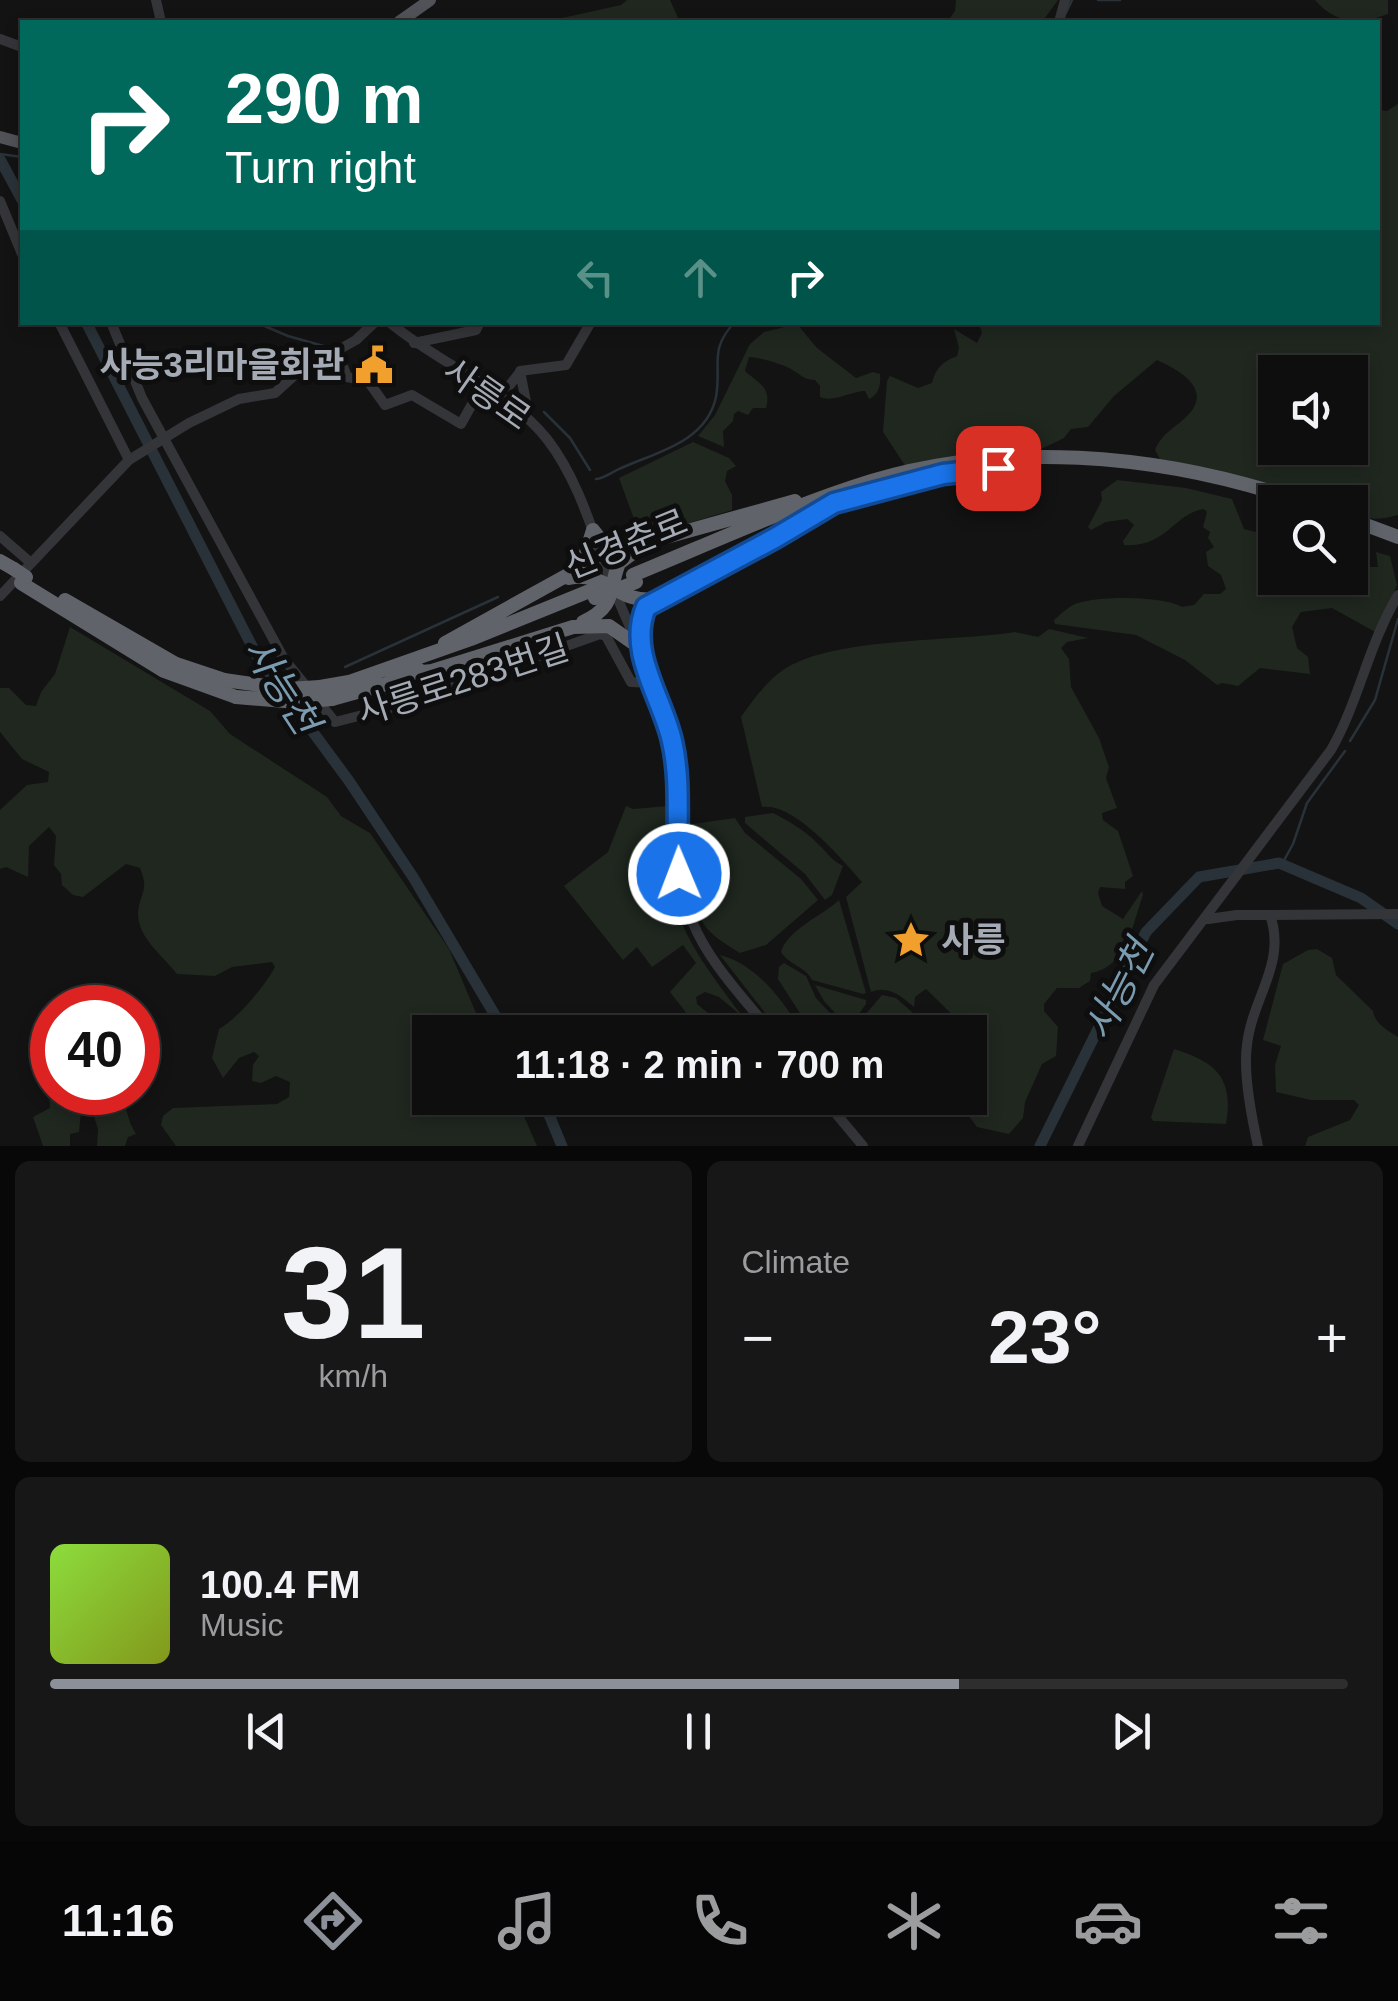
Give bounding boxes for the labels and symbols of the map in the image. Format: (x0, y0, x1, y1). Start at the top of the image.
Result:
public building icon: 사능3리마을회관 (353, 344, 395, 386)
place label: 사능3리마을회관 (99, 345, 344, 384)
street label: 사릉로 (437, 350, 538, 437)
pin (956, 426, 1041, 511)
street label: 신경춘로 (559, 501, 693, 586)
street label: 사릉로283번길 (352, 627, 573, 732)
water label: 사능천 (235, 631, 329, 745)
position arrow (627, 822, 731, 926)
place icon: 사릉 (890, 919, 932, 961)
place label: 사릉 (941, 920, 1005, 959)
water label: 사능천 (1076, 930, 1163, 1046)
speed limit sign: 40 (30, 985, 160, 1115)

